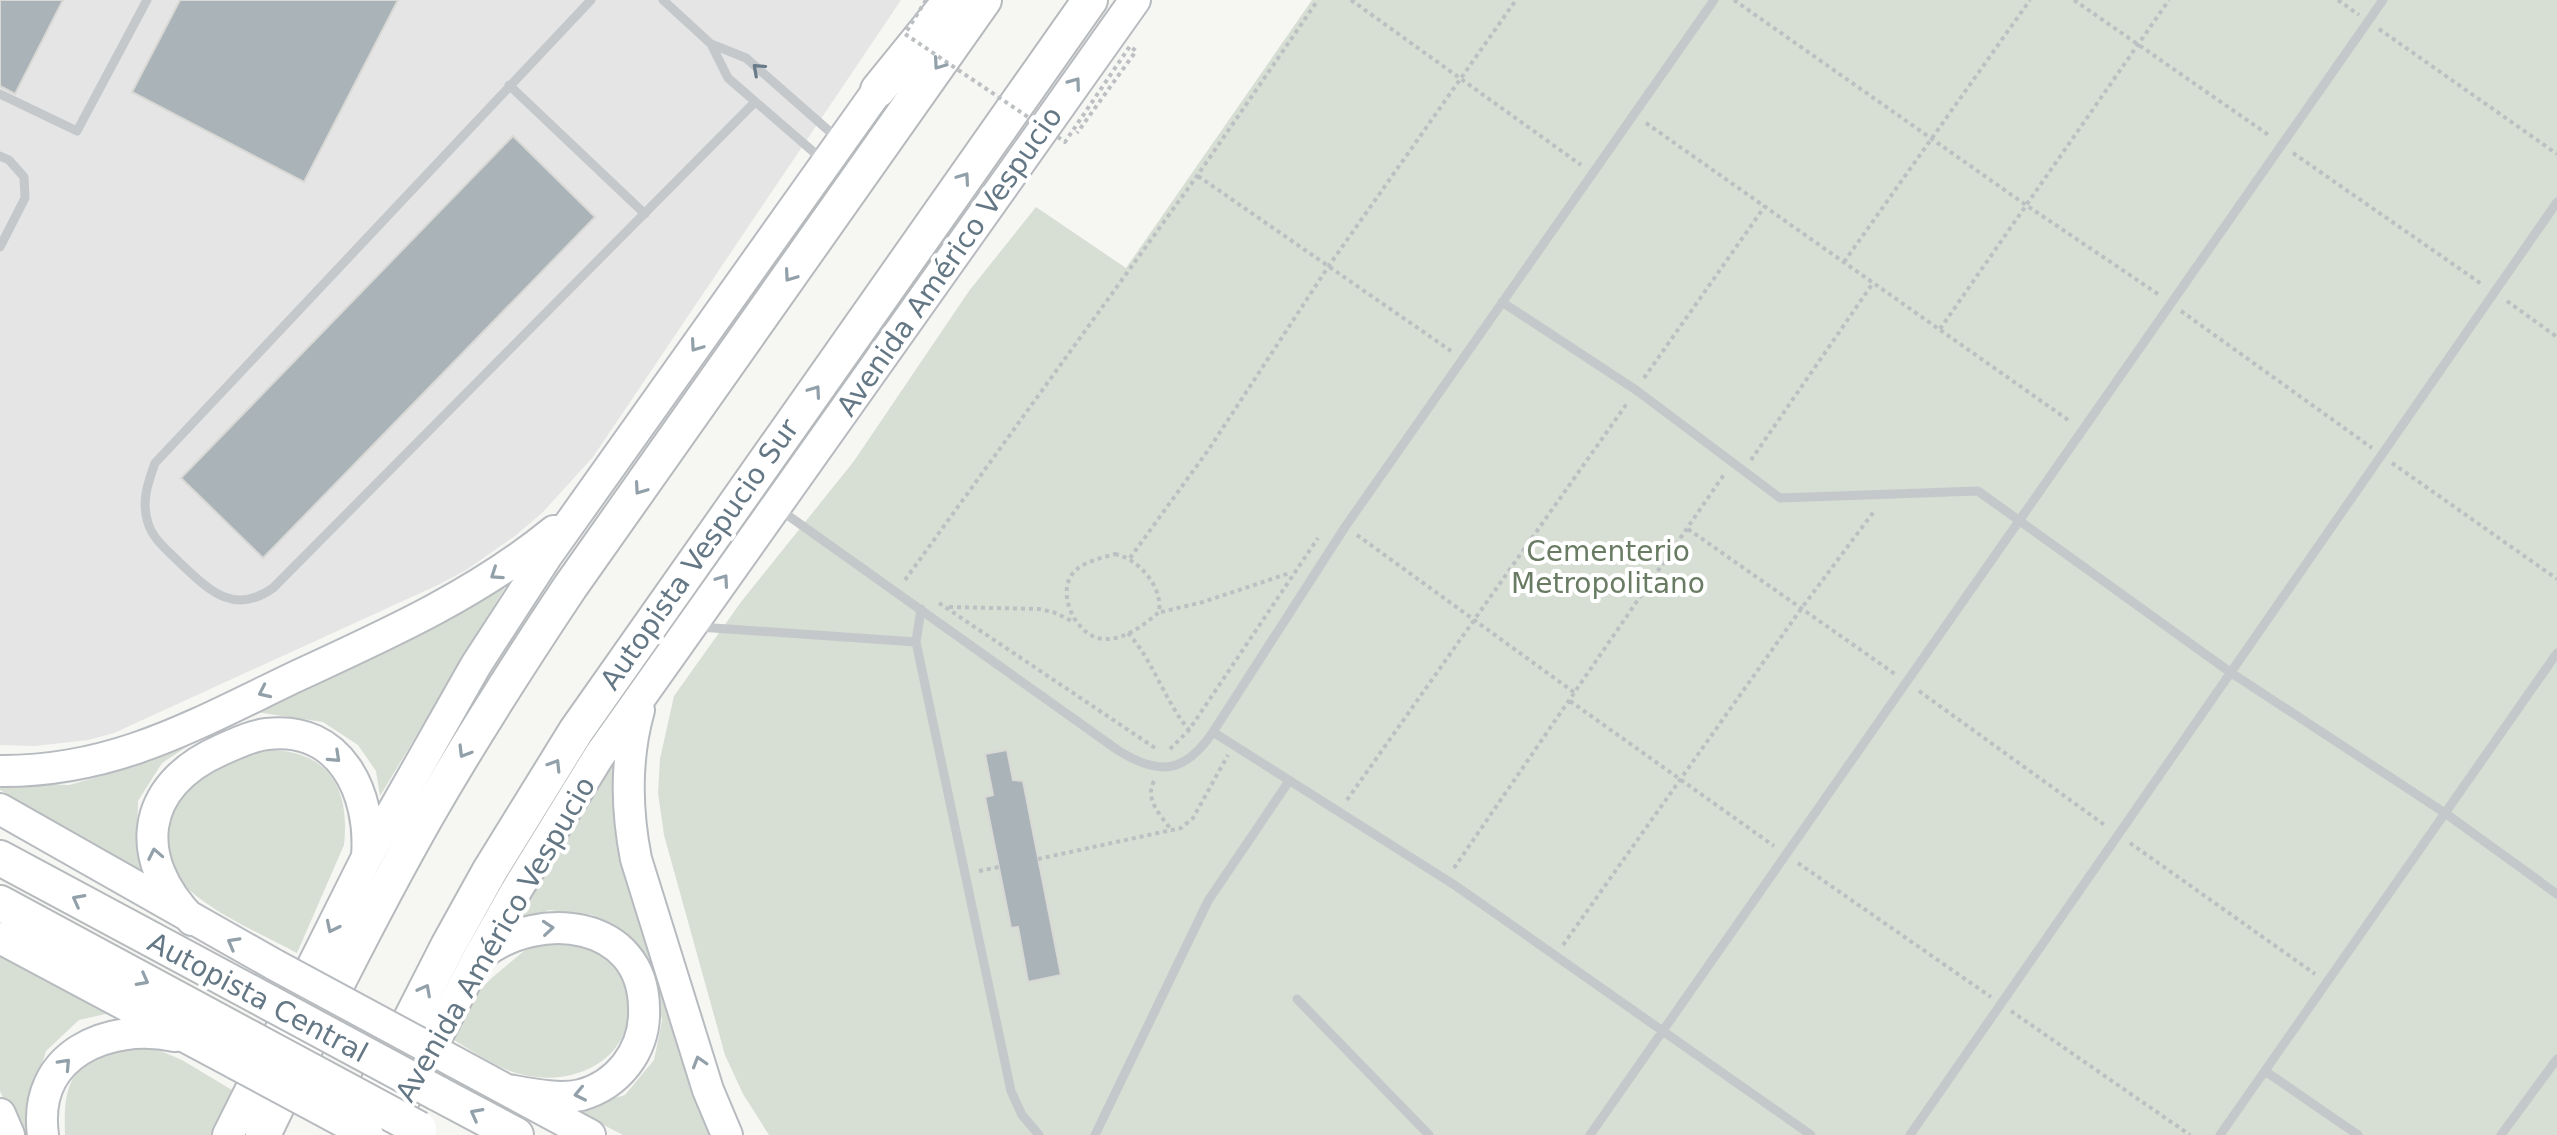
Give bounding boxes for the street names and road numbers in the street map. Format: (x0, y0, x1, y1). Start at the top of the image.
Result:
street label: Avenida Américo Vespucio (830, 100, 1069, 422)
street label: Autopista Vespucio Sur (593, 412, 806, 696)
street label: Avenida Américo Vespucio (389, 771, 602, 1108)
street label: Autopista Central (142, 926, 373, 1069)

